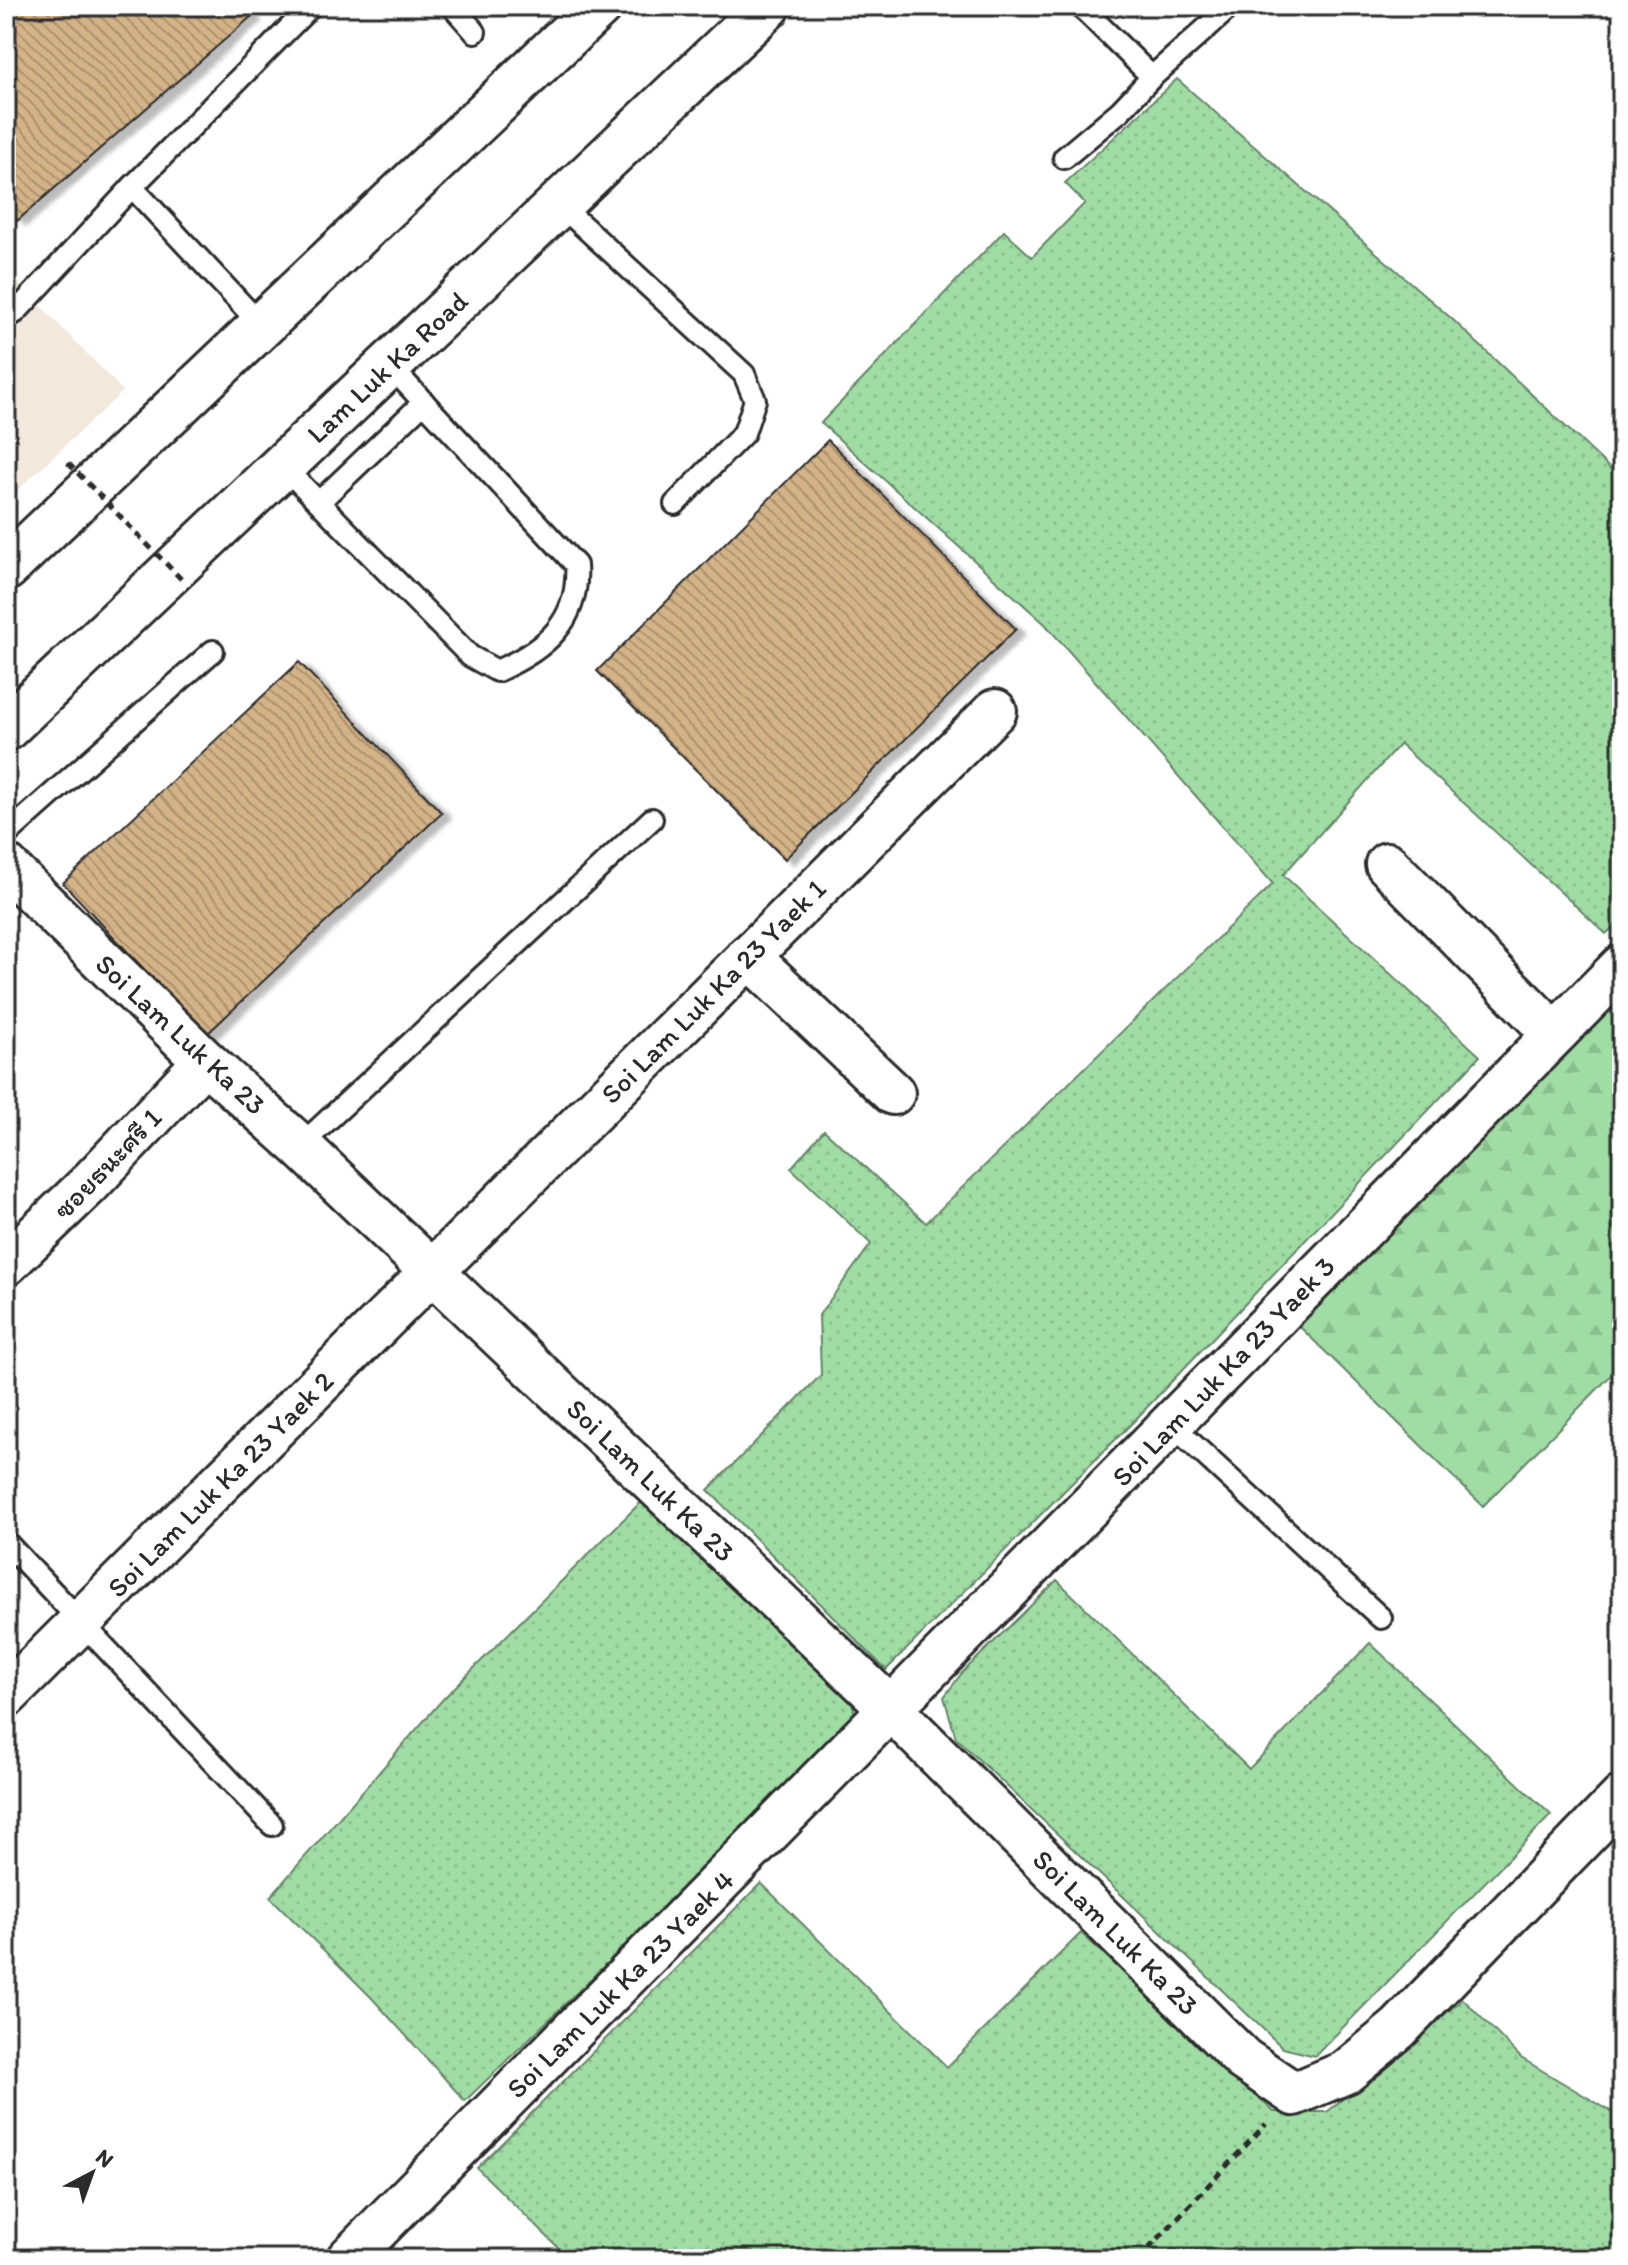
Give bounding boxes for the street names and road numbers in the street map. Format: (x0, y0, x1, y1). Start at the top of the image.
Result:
street label: Lam Luk Ka Road (299, 283, 475, 450)
street label: Soi Lam Luk Ka 23 Yaek 1 (593, 871, 833, 1111)
street label: Soi Lam Luk Ka 23 (89, 946, 273, 1122)
street label: ซอยธนะศรี 1 (46, 1100, 168, 1226)
street label: Soi Lam Luk Ka 23 Yaek 3 (1104, 1249, 1342, 1493)
street label: Soi Lam Luk Ka 23 Yaek 2 (100, 1364, 340, 1604)
street label: Soi Lam Luk Ka 23 (560, 1391, 742, 1569)
street label: Soi Lam Luk Ka 23 (1026, 1842, 1206, 2022)
street label: Soi Lam Luk Ka 23 Yaek 4 (499, 1863, 741, 2105)

